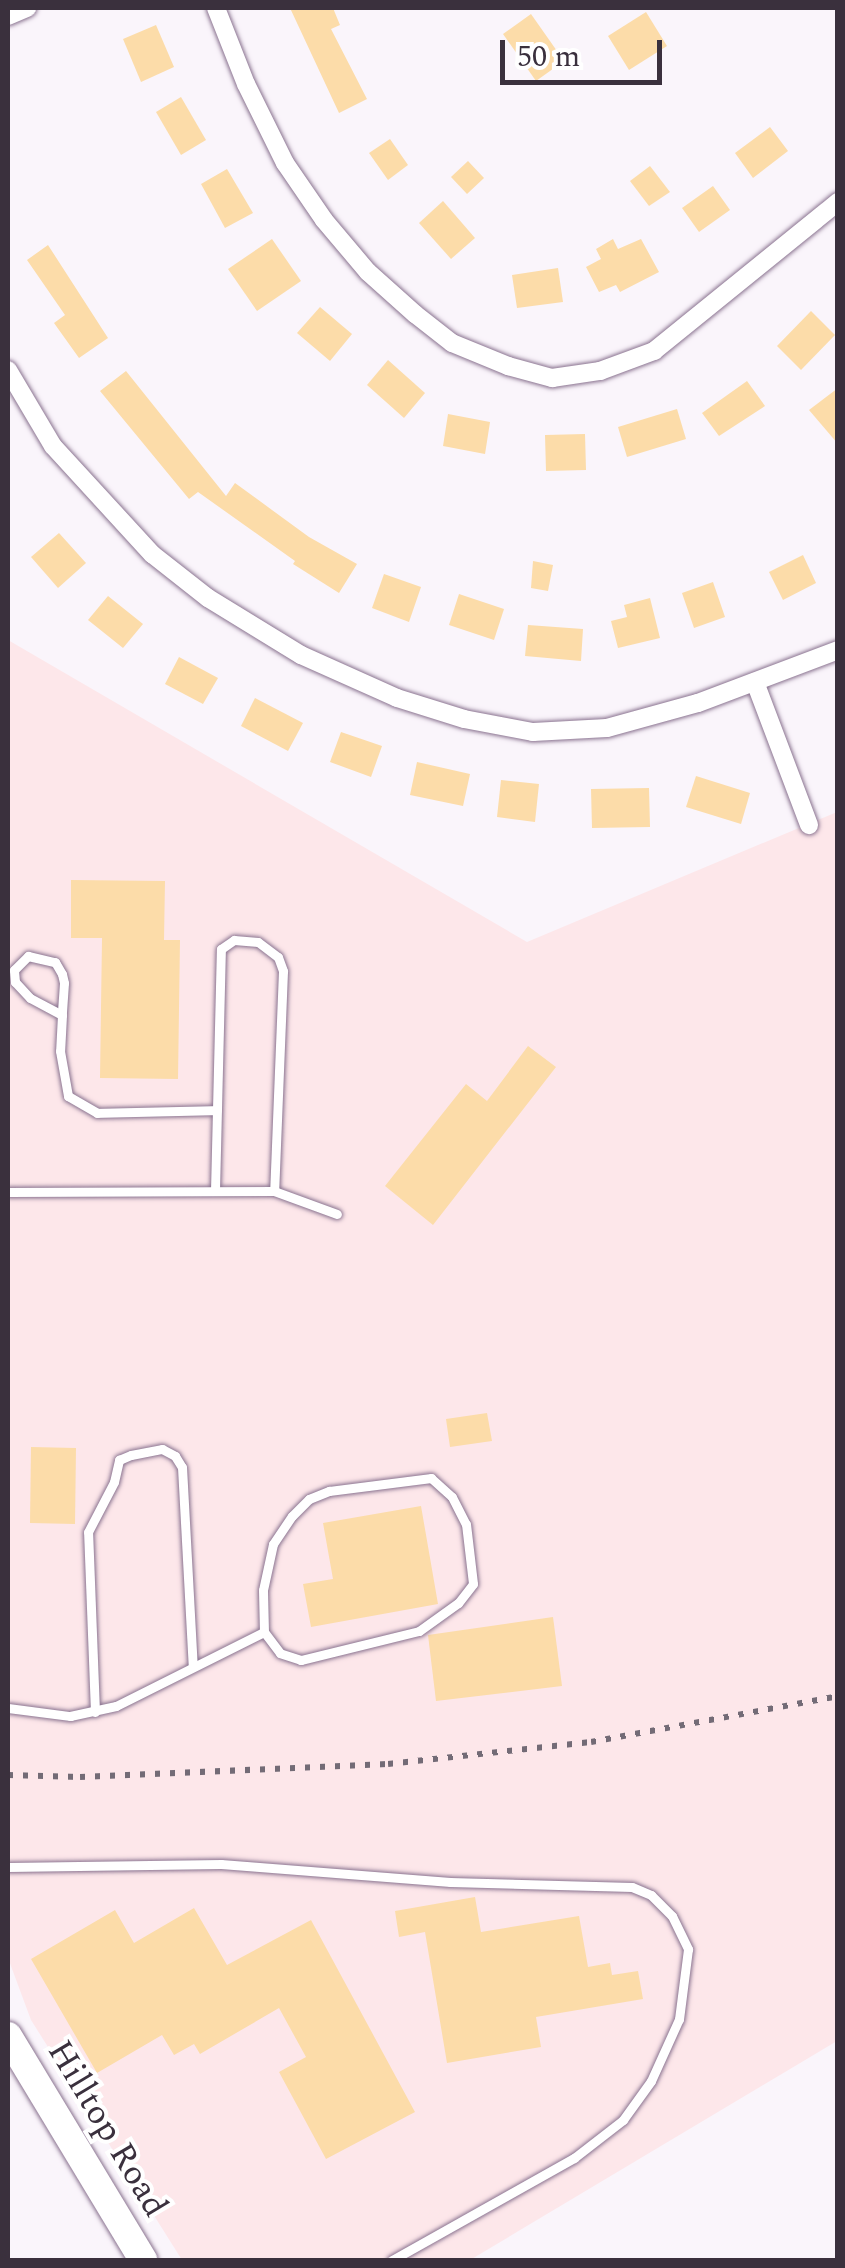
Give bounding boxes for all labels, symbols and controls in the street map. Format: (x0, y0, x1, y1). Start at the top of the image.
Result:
scale bar (505, 20, 668, 82)
text: 50 m (517, 34, 580, 80)
street label: Hilltop Road (38, 2033, 176, 2225)

